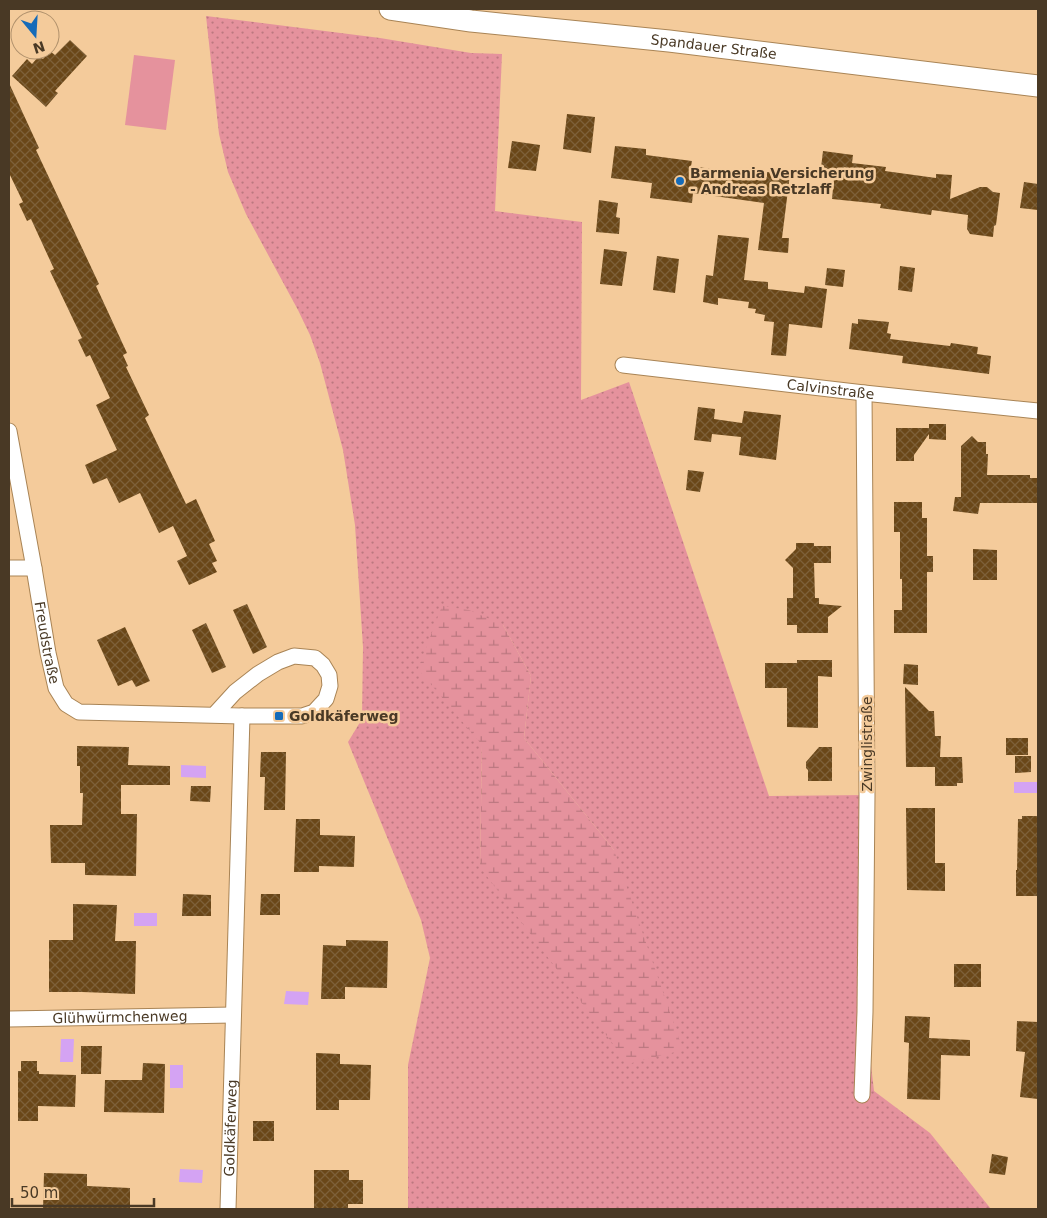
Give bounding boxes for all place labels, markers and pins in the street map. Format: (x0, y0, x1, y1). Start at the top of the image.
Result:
place label: Barmenia Versicherung - Andreas Retzlaff (690, 165, 874, 197)
marker: Barmenia Versicherung - Andreas Retzlaff (674, 175, 686, 187)
place label: Goldkäferweg (289, 708, 399, 724)
marker: Goldkäferweg (273, 710, 285, 722)

